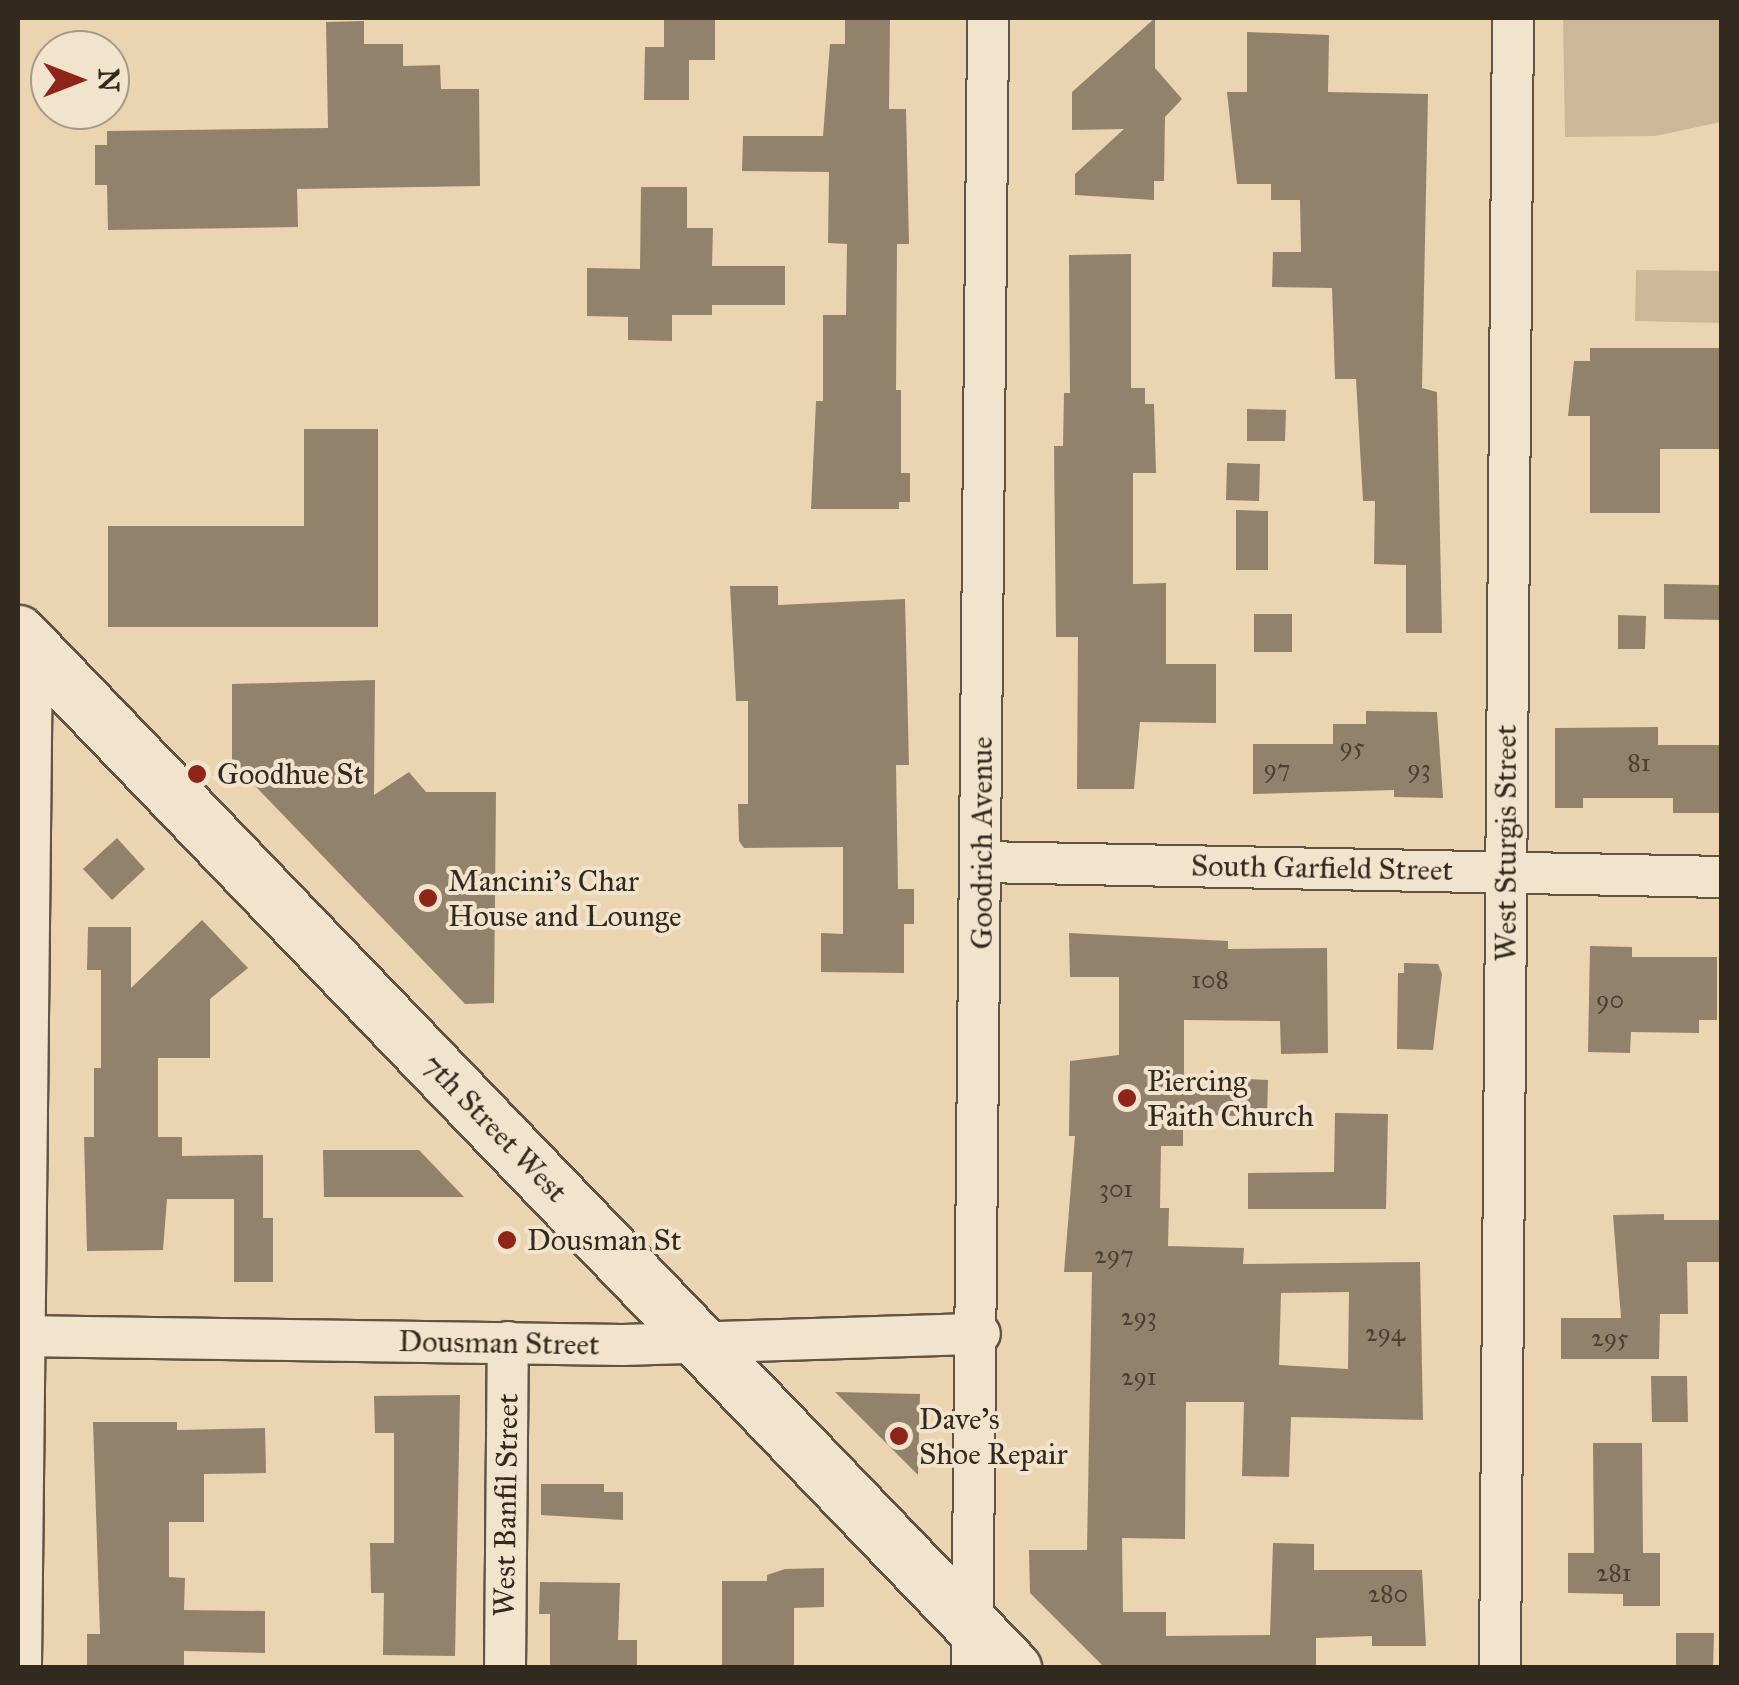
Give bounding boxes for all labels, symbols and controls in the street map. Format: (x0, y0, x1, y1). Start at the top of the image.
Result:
north arrow (30, 30, 130, 130)
text: N (91, 68, 126, 92)
street label: West Sturgis Street (1488, 724, 1524, 962)
house number: 95 (1339, 732, 1365, 762)
street label: Goodrich Avenue (964, 737, 1000, 949)
house number: 81 (1627, 748, 1651, 778)
house number: 97 (1264, 754, 1290, 784)
house number: 93 (1407, 754, 1431, 784)
place label: Goodhue St (217, 756, 364, 792)
marker: Goodhue St (186, 763, 208, 785)
street label: South Garfield Street (1191, 848, 1453, 888)
place label: Mancini's Char House and Lounge (448, 863, 681, 934)
marker: Mancini's Char House and Lounge (417, 887, 439, 909)
house number: 108 (1191, 965, 1229, 995)
house number: 90 (1596, 985, 1624, 1015)
street label: 7th Street West (415, 1046, 575, 1210)
place label: Piercing Faith Church (1147, 1063, 1314, 1134)
marker: Piercing Faith Church (1116, 1087, 1138, 1109)
house number: 301 (1099, 1174, 1133, 1204)
place label: Dousman St (527, 1222, 681, 1258)
marker: Dousman St (496, 1229, 518, 1251)
house number: 297 (1094, 1240, 1134, 1270)
house number: 293 (1121, 1302, 1157, 1332)
house number: 294 (1365, 1318, 1405, 1348)
street label: Dousman Street (398, 1323, 600, 1363)
house number: 295 (1591, 1323, 1629, 1353)
house number: 291 (1121, 1362, 1157, 1392)
street label: West Banfil Street (486, 1393, 526, 1617)
place label: Dave's Shoe Repair (919, 1401, 1068, 1472)
marker: Dave's Shoe Repair (888, 1425, 910, 1447)
house number: 281 (1596, 1558, 1632, 1588)
house number: 280 (1368, 1579, 1408, 1609)

